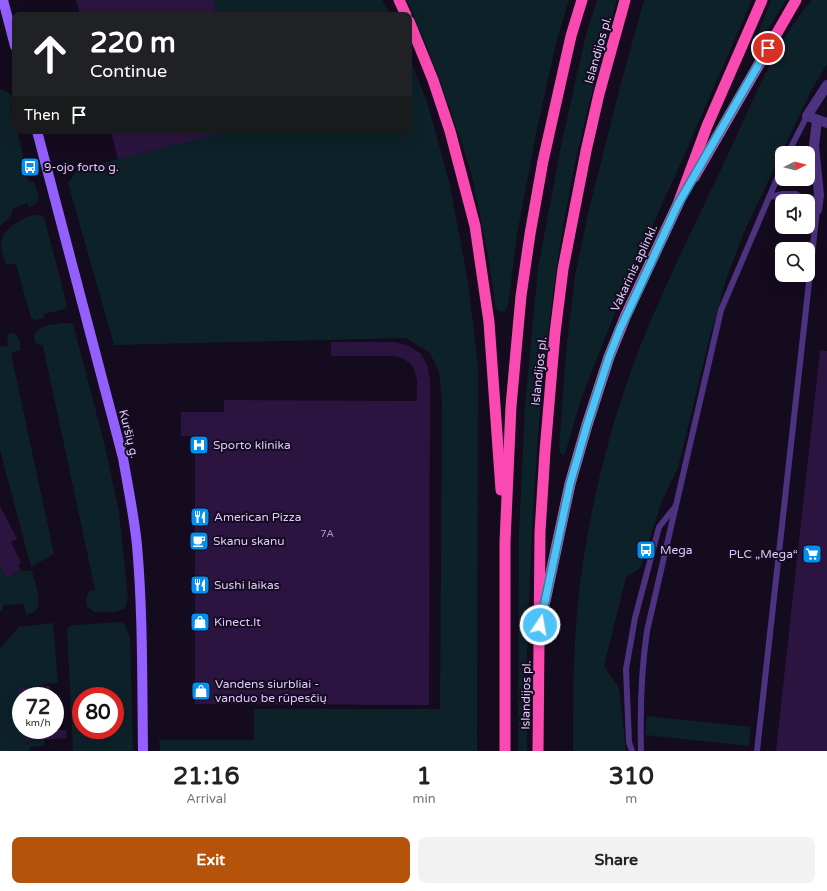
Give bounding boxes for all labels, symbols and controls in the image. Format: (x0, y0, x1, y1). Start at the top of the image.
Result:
street label: Islandijos pl. (582, 15, 614, 85)
text: 220 m (90, 26, 176, 60)
icon: ahead (24, 28, 76, 80)
pin (751, 31, 785, 65)
icon: arrive (757, 37, 779, 59)
text: Continue (90, 60, 167, 82)
icon: arrive (68, 104, 90, 126)
text: Then (24, 106, 60, 124)
north arrow (775, 146, 815, 186)
map controls (775, 146, 815, 282)
bus stop icon: 9-ojo forto g. (19, 156, 41, 178)
place label: 9-ojo forto g. (44, 160, 119, 174)
button: sound (775, 194, 815, 234)
street label: Vakarinis aplinkl. (608, 222, 660, 314)
button: search (775, 242, 815, 282)
street label: Islandijos pl. (528, 336, 550, 406)
street label: Kuršių g. (116, 408, 142, 460)
hospital icon: Sporto klinika (188, 434, 210, 456)
place label: Sporto klinika (213, 438, 291, 452)
restaurant icon: American Pizza (189, 506, 211, 528)
place label: American Pizza (214, 510, 302, 524)
house number: 7A (320, 528, 334, 540)
cafe icon: Skanu skanu (188, 530, 210, 552)
place label: Skanu skanu (213, 534, 285, 548)
bus stop icon: Mega (635, 539, 657, 561)
place label: Mega (660, 543, 693, 557)
supermarket icon: PLC „Mega“ (801, 543, 823, 565)
place label: PLC „Mega“ (729, 547, 798, 561)
restaurant icon: Sushi laikas (189, 574, 211, 596)
place label: Sushi laikas (214, 578, 280, 592)
position arrow (519, 604, 561, 646)
shop icon: Kinect.lt (189, 611, 211, 633)
place label: Kinect.lt (214, 615, 261, 629)
street label: Islandijos pl. (518, 660, 534, 730)
place label: Vandens siurbliai - vanduo be rūpesčių (215, 677, 327, 705)
shop icon: Vandens siurbliai - vanduo be rūpesčių (190, 680, 212, 702)
speed limit sign: 80 (72, 687, 124, 739)
text: 72 (25, 696, 51, 720)
text: km/h (25, 717, 51, 729)
text: 21:16 (173, 762, 240, 791)
text: 1 (417, 762, 432, 791)
text: 310 (609, 762, 654, 791)
text: Arrival (186, 791, 226, 807)
text: min (413, 791, 436, 807)
text: m (625, 791, 637, 807)
button: Exit (12, 837, 410, 883)
button: Share (418, 837, 815, 883)

